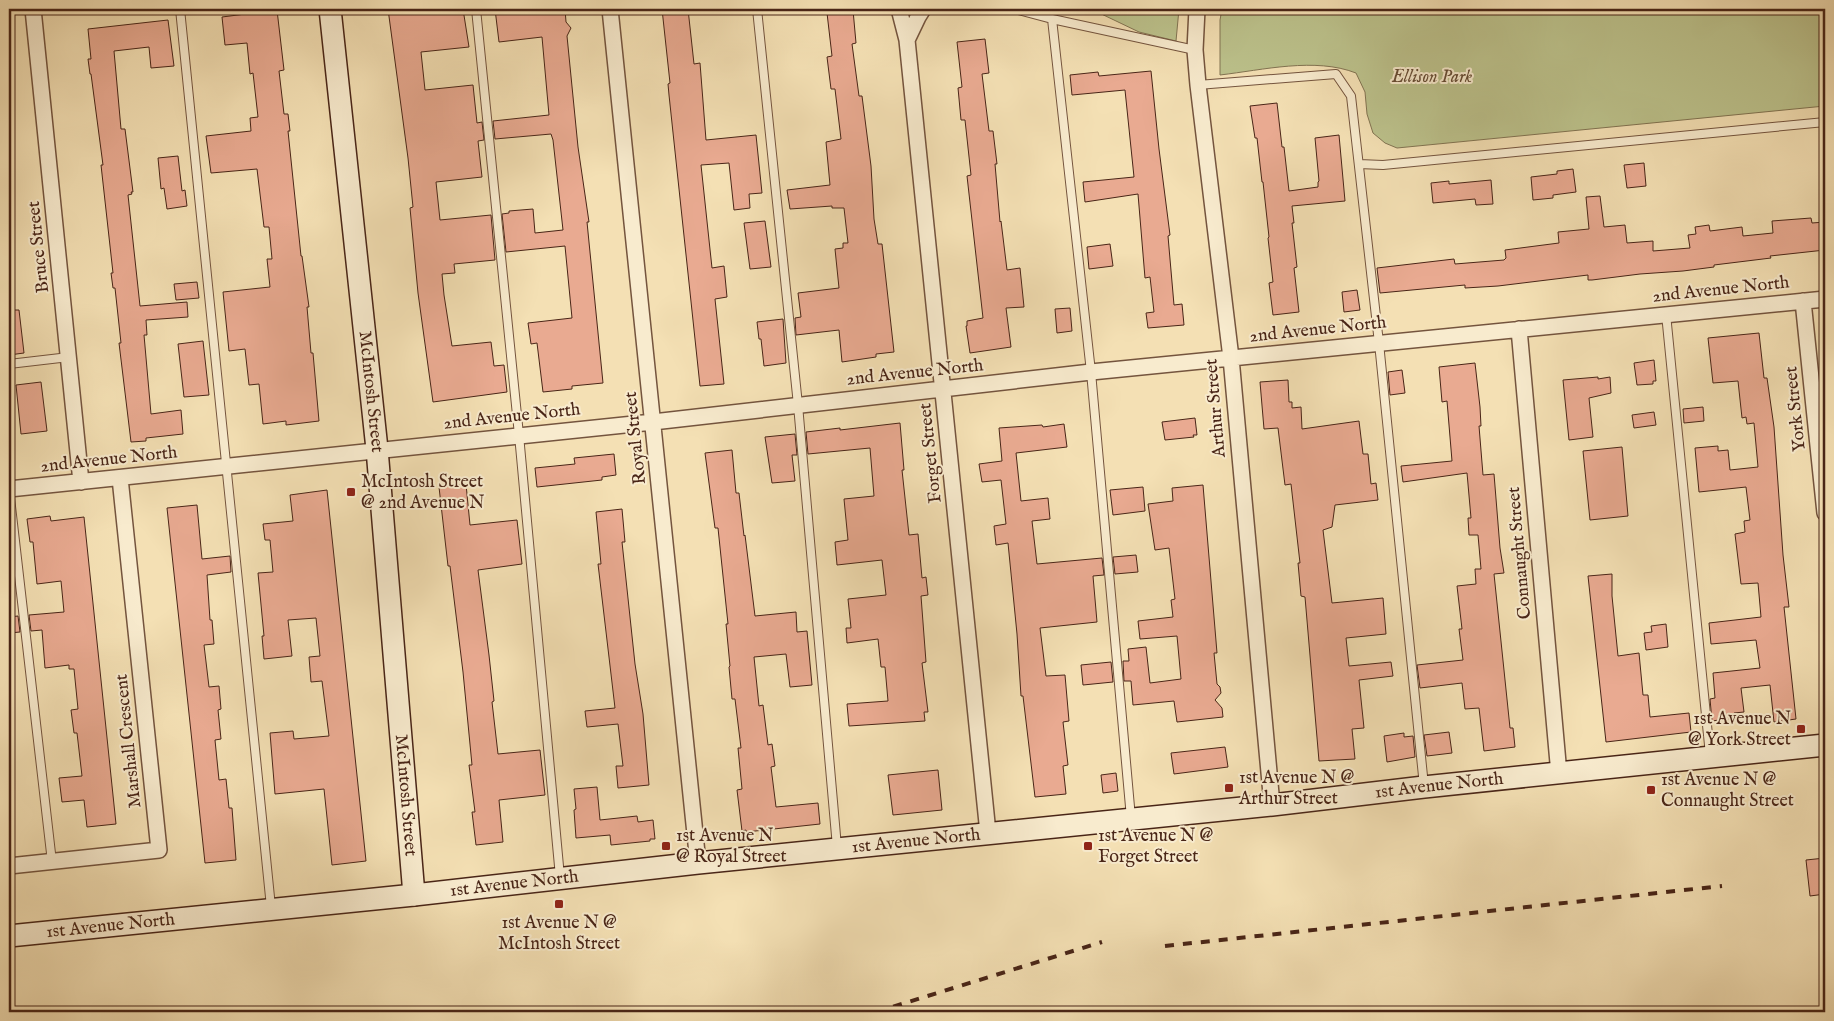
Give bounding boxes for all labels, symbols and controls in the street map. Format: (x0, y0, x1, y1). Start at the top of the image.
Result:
park label: Ellison Park (1391, 66, 1472, 89)
street label: Bruce Street (23, 200, 55, 294)
street label: 2nd Avenue North (1651, 271, 1791, 309)
street label: 2nd Avenue North (1248, 311, 1388, 349)
street label: McIntosh Street (353, 330, 389, 454)
street label: 2nd Avenue North (845, 354, 985, 392)
street label: Arthur Street (1200, 358, 1232, 459)
street label: York Street (1780, 365, 1812, 453)
street label: Royal Street (620, 390, 652, 486)
street label: 2nd Avenue North (442, 398, 582, 436)
street label: Forget Street (914, 402, 948, 504)
street label: 2nd Avenue North (39, 441, 179, 479)
place label: McIntosh Street @ 2nd Avenue N (361, 471, 485, 515)
marker: McIntosh Street @ 2nd Avenue N (345, 486, 357, 498)
street label: Connaught Street (1503, 486, 1537, 620)
street label: Marshall Crescent (111, 673, 147, 809)
place label: 1st Avenue N @ York Street (1688, 708, 1791, 752)
marker: 1st Avenue N @ York Street (1795, 723, 1807, 735)
street label: McIntosh Street (389, 733, 422, 857)
place label: 1st Avenue N @ Arthur Street (1238, 767, 1355, 811)
street label: 1st Avenue North (1373, 767, 1505, 804)
place label: 1st Avenue N @ Connaught Street (1661, 769, 1794, 813)
marker: 1st Avenue N @ Arthur Street (1223, 782, 1235, 794)
marker: 1st Avenue N @ Connaught Street (1645, 784, 1657, 796)
street label: 1st Avenue North (851, 823, 982, 859)
place label: 1st Avenue N @ Royal Street (676, 825, 787, 869)
place label: 1st Avenue N @ Forget Street (1098, 825, 1214, 869)
marker: 1st Avenue N @ Royal Street (660, 840, 672, 852)
marker: 1st Avenue N @ Forget Street (1082, 840, 1094, 852)
street label: 1st Avenue North (449, 865, 580, 902)
marker: 1st Avenue N @ McIntosh Street (553, 898, 565, 910)
street label: 1st Avenue North (45, 908, 176, 944)
place label: 1st Avenue N @ McIntosh Street (498, 912, 620, 956)

